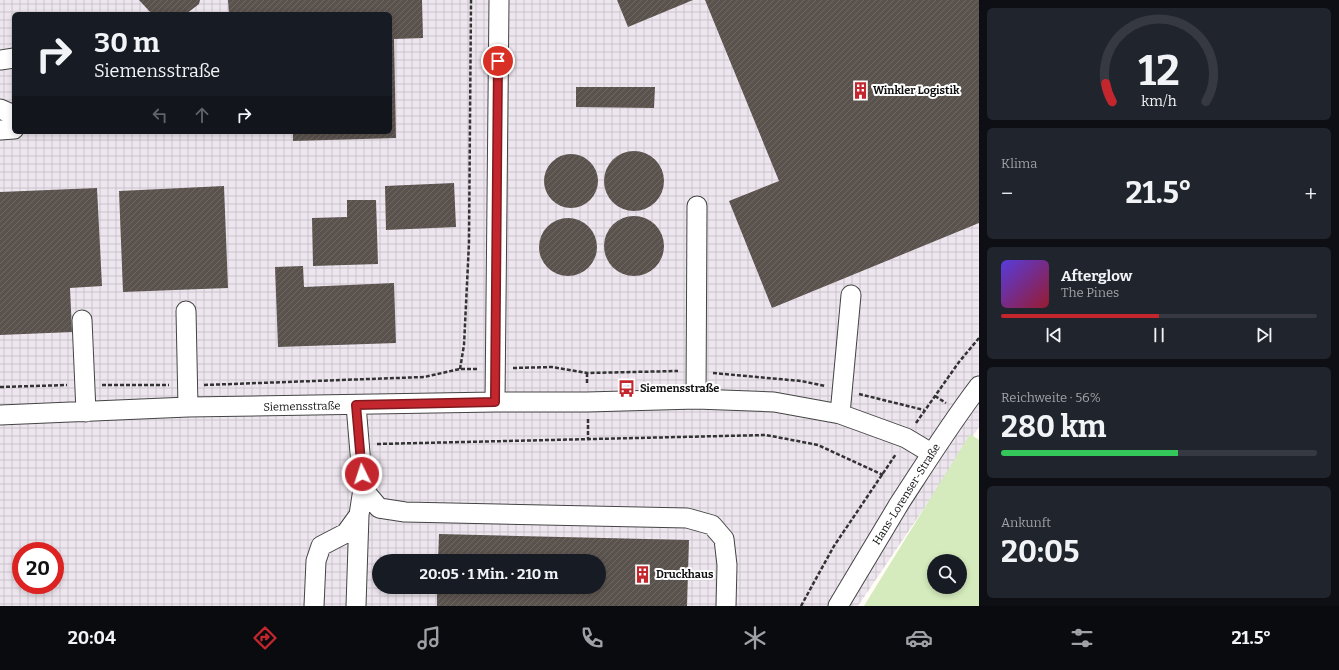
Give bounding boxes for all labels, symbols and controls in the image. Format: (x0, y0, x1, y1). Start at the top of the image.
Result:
text: 30 m (94, 26, 160, 59)
icon: right (28, 28, 80, 80)
pin (481, 44, 515, 78)
text: 12 (1138, 46, 1180, 96)
icon: arrive (487, 50, 509, 72)
text: Siemensstraße (94, 60, 220, 82)
building icon: Winkler Logistik (850, 80, 870, 100)
place label: Winkler Logistik (873, 84, 960, 97)
text: km/h (1141, 92, 1177, 109)
icon: left (149, 104, 171, 126)
icon: ahead (191, 104, 213, 126)
icon: right (233, 104, 255, 126)
text: Klima (1001, 156, 1037, 171)
text: 21.5° (1126, 175, 1192, 211)
text: − (1001, 180, 1013, 207)
text: + (1304, 180, 1317, 207)
text: Afterglow (1061, 267, 1132, 285)
text: The Pines (1061, 285, 1119, 300)
icon: previous (1043, 324, 1065, 346)
icon: pause (1148, 324, 1170, 346)
icon: next (1253, 324, 1275, 346)
bus stop icon: Siemensstraße (617, 378, 637, 398)
place label: Siemensstraße (640, 382, 719, 395)
text: Reichweite · 56% (1001, 390, 1101, 405)
street label: Siemensstraße (263, 399, 341, 414)
text: 280 km (1001, 409, 1106, 445)
street label: Hans-Lorenser-Straße (870, 441, 943, 547)
position arrow (341, 453, 383, 495)
text: Ankunft (1001, 515, 1051, 530)
text: 20:05 (1001, 534, 1079, 570)
speed limit sign: 20 (12, 542, 64, 594)
map controls (927, 554, 967, 594)
button: search (927, 554, 967, 594)
building icon: Druckhaus (633, 564, 653, 584)
text: 20:05 · 1 Min. · 210 m (420, 565, 558, 583)
place label: Druckhaus (656, 568, 714, 581)
icon: directions (251, 624, 279, 652)
icon: music (415, 624, 443, 652)
icon: phone (578, 624, 606, 652)
icon: climate (741, 624, 769, 652)
icon: car (905, 624, 933, 652)
icon: filters (1068, 624, 1096, 652)
text: 20:04 (68, 627, 116, 649)
text: 21.5° (1231, 627, 1271, 649)

